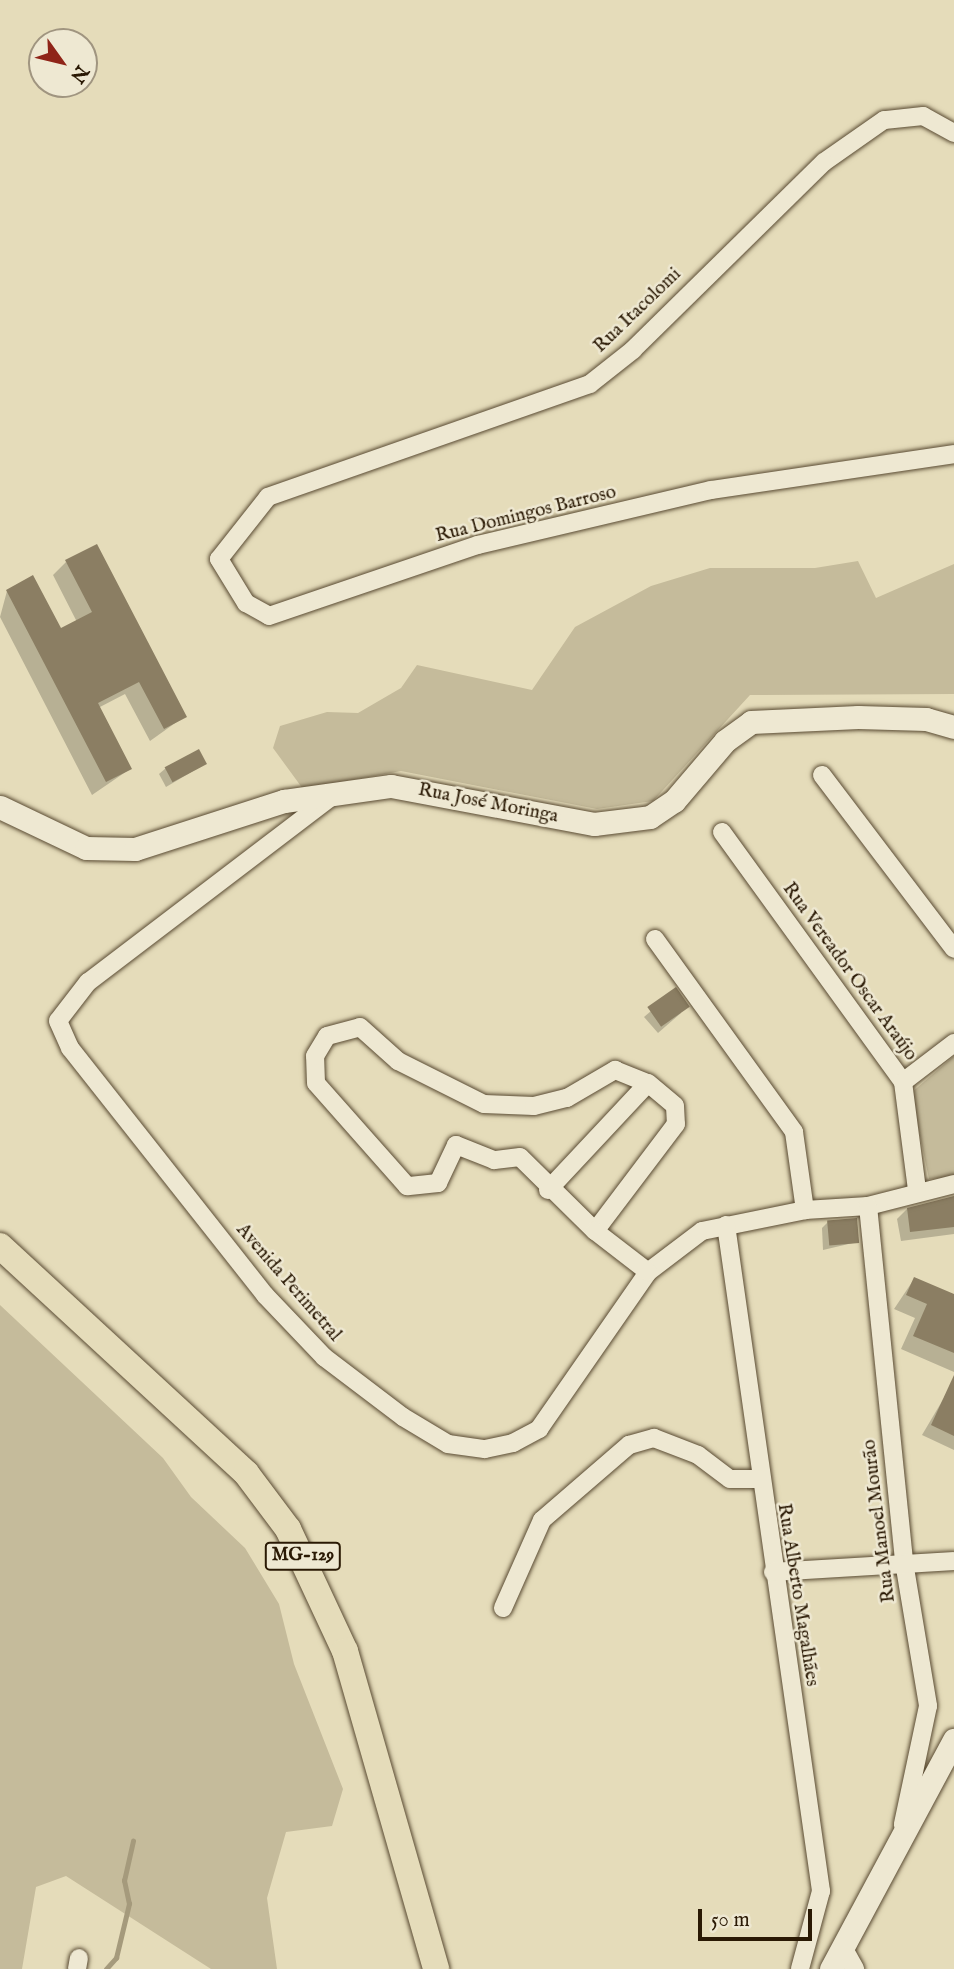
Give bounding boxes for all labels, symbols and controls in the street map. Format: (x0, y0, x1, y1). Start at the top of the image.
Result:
north arrow (28, 28, 98, 98)
text: N (64, 60, 93, 87)
street label: Rua Itacolomi (590, 264, 686, 358)
street label: Rua Domingos Barroso (433, 482, 619, 548)
street label: Rua José Moringa (416, 779, 560, 829)
street label: Rua Vereador Oscar Araújo (777, 878, 921, 1066)
street label: Avenida Perimetral (231, 1219, 345, 1347)
street label: Rua Manoel Mourão (859, 1438, 901, 1604)
street label: Rua Alberto Magalhães (771, 1502, 823, 1688)
road number: MG-129 (264, 1541, 342, 1570)
scale bar (702, 1896, 816, 1940)
text: 50 m (711, 1907, 750, 1934)

